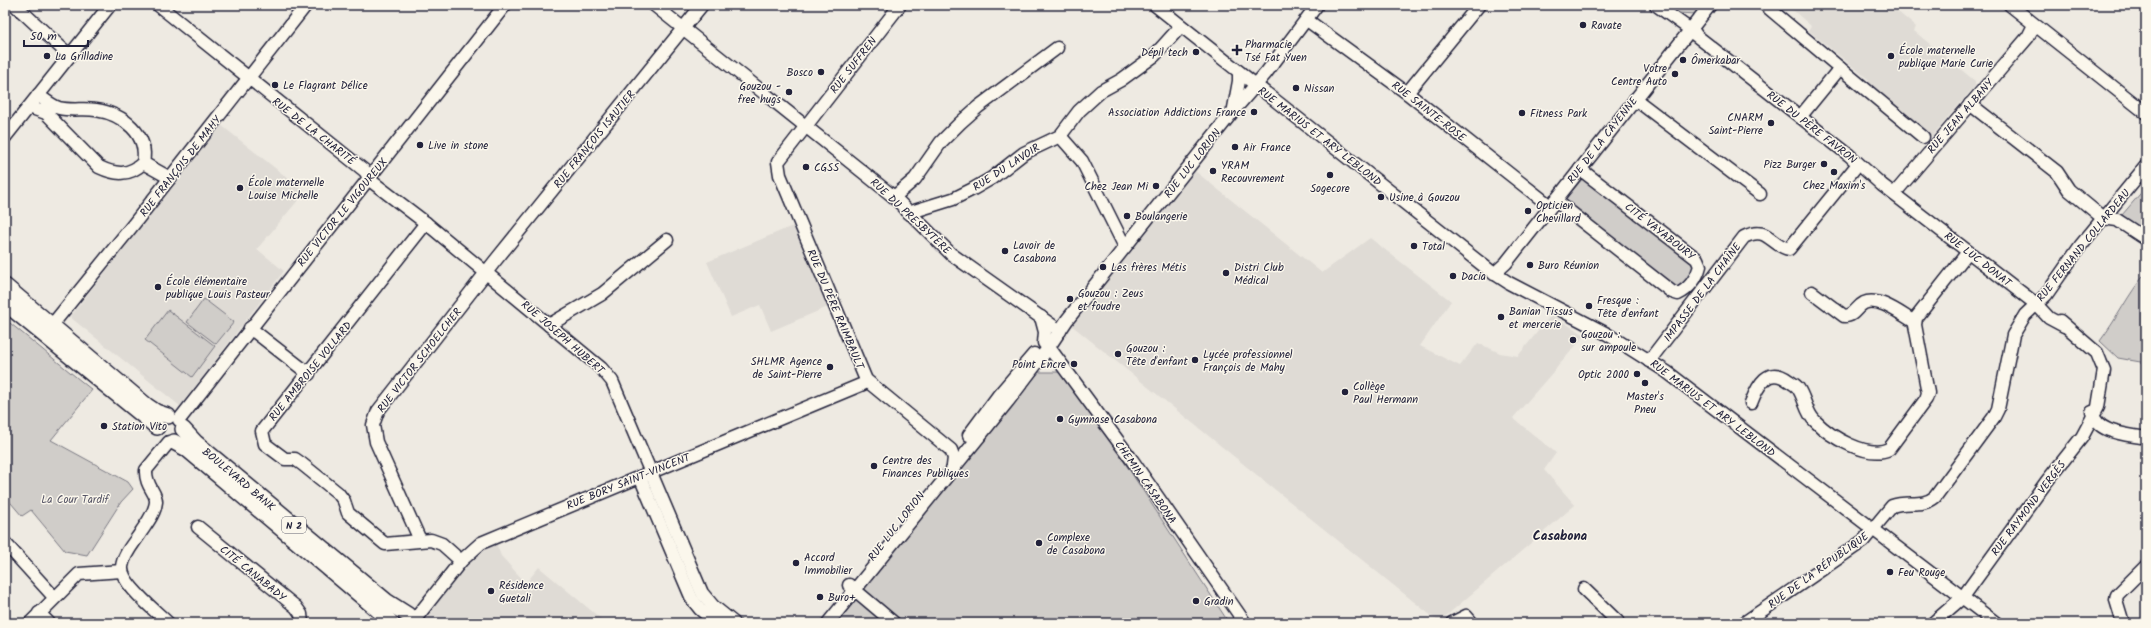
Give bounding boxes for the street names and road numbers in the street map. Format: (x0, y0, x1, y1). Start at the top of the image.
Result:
street label: RUE SUFFREN (826, 33, 882, 98)
street label: RUE JEAN ALBANY (1923, 75, 1999, 158)
street label: RUE SAINTE-ROSE (1387, 77, 1470, 147)
street label: RUE MARIUS ET ARY LEBLOND (1253, 83, 1385, 191)
street label: RUE FRANÇOIS ISAUTIER (549, 86, 640, 193)
street label: RUE DU PÈRE FAVRON (1762, 87, 1861, 169)
street label: RUE DE LA CHARITÉ (268, 93, 359, 171)
street label: RUE DE LA CAYENNE (1563, 93, 1643, 188)
street label: RUE FRANÇOIS DE MAHY (135, 112, 227, 221)
street label: RUE LUC LORION (1160, 124, 1226, 202)
street label: RUE DU LAVOIR (969, 139, 1044, 196)
street label: RUE VICTOR LE VIGOUREUX (293, 154, 393, 271)
street label: RUE DU PRESBYTÈRE (866, 174, 955, 260)
street label: RUE FERNAND COLLARDEAU (2032, 185, 2135, 306)
street label: CITÉ VAYABOURY (1620, 198, 1699, 266)
street label: RUE LUC DONAT (1940, 228, 2016, 293)
street label: IMPASSE DE LA CHAÎNE (1659, 239, 1747, 346)
street label: RUE DU PÈRE RAIMBAULT (802, 247, 869, 373)
street label: RUE JOSEPH HUBERT (517, 296, 609, 380)
street label: RUE VICTOR SCHOELCHER (373, 304, 467, 417)
street label: RUE AMBROISE VOLLARD (265, 318, 357, 426)
street label: RUE MARIUS ET ARY LEBLOND (1646, 356, 1779, 462)
street label: CHEMIN CASABONA (1110, 437, 1181, 528)
street label: BOULEVARD BANK (198, 444, 279, 516)
street label: RUE BORY SAINT-VINCENT (564, 448, 694, 515)
street label: RUE RAYMOND VERGÈS (1987, 457, 2071, 560)
street label: RUE LUC LORION (864, 487, 930, 565)
road number: N 2 (282, 517, 306, 533)
street label: RUE DE LA RÉPUBLIQUE (1764, 528, 1873, 614)
street label: CITÉ CANABADY (215, 541, 290, 607)

